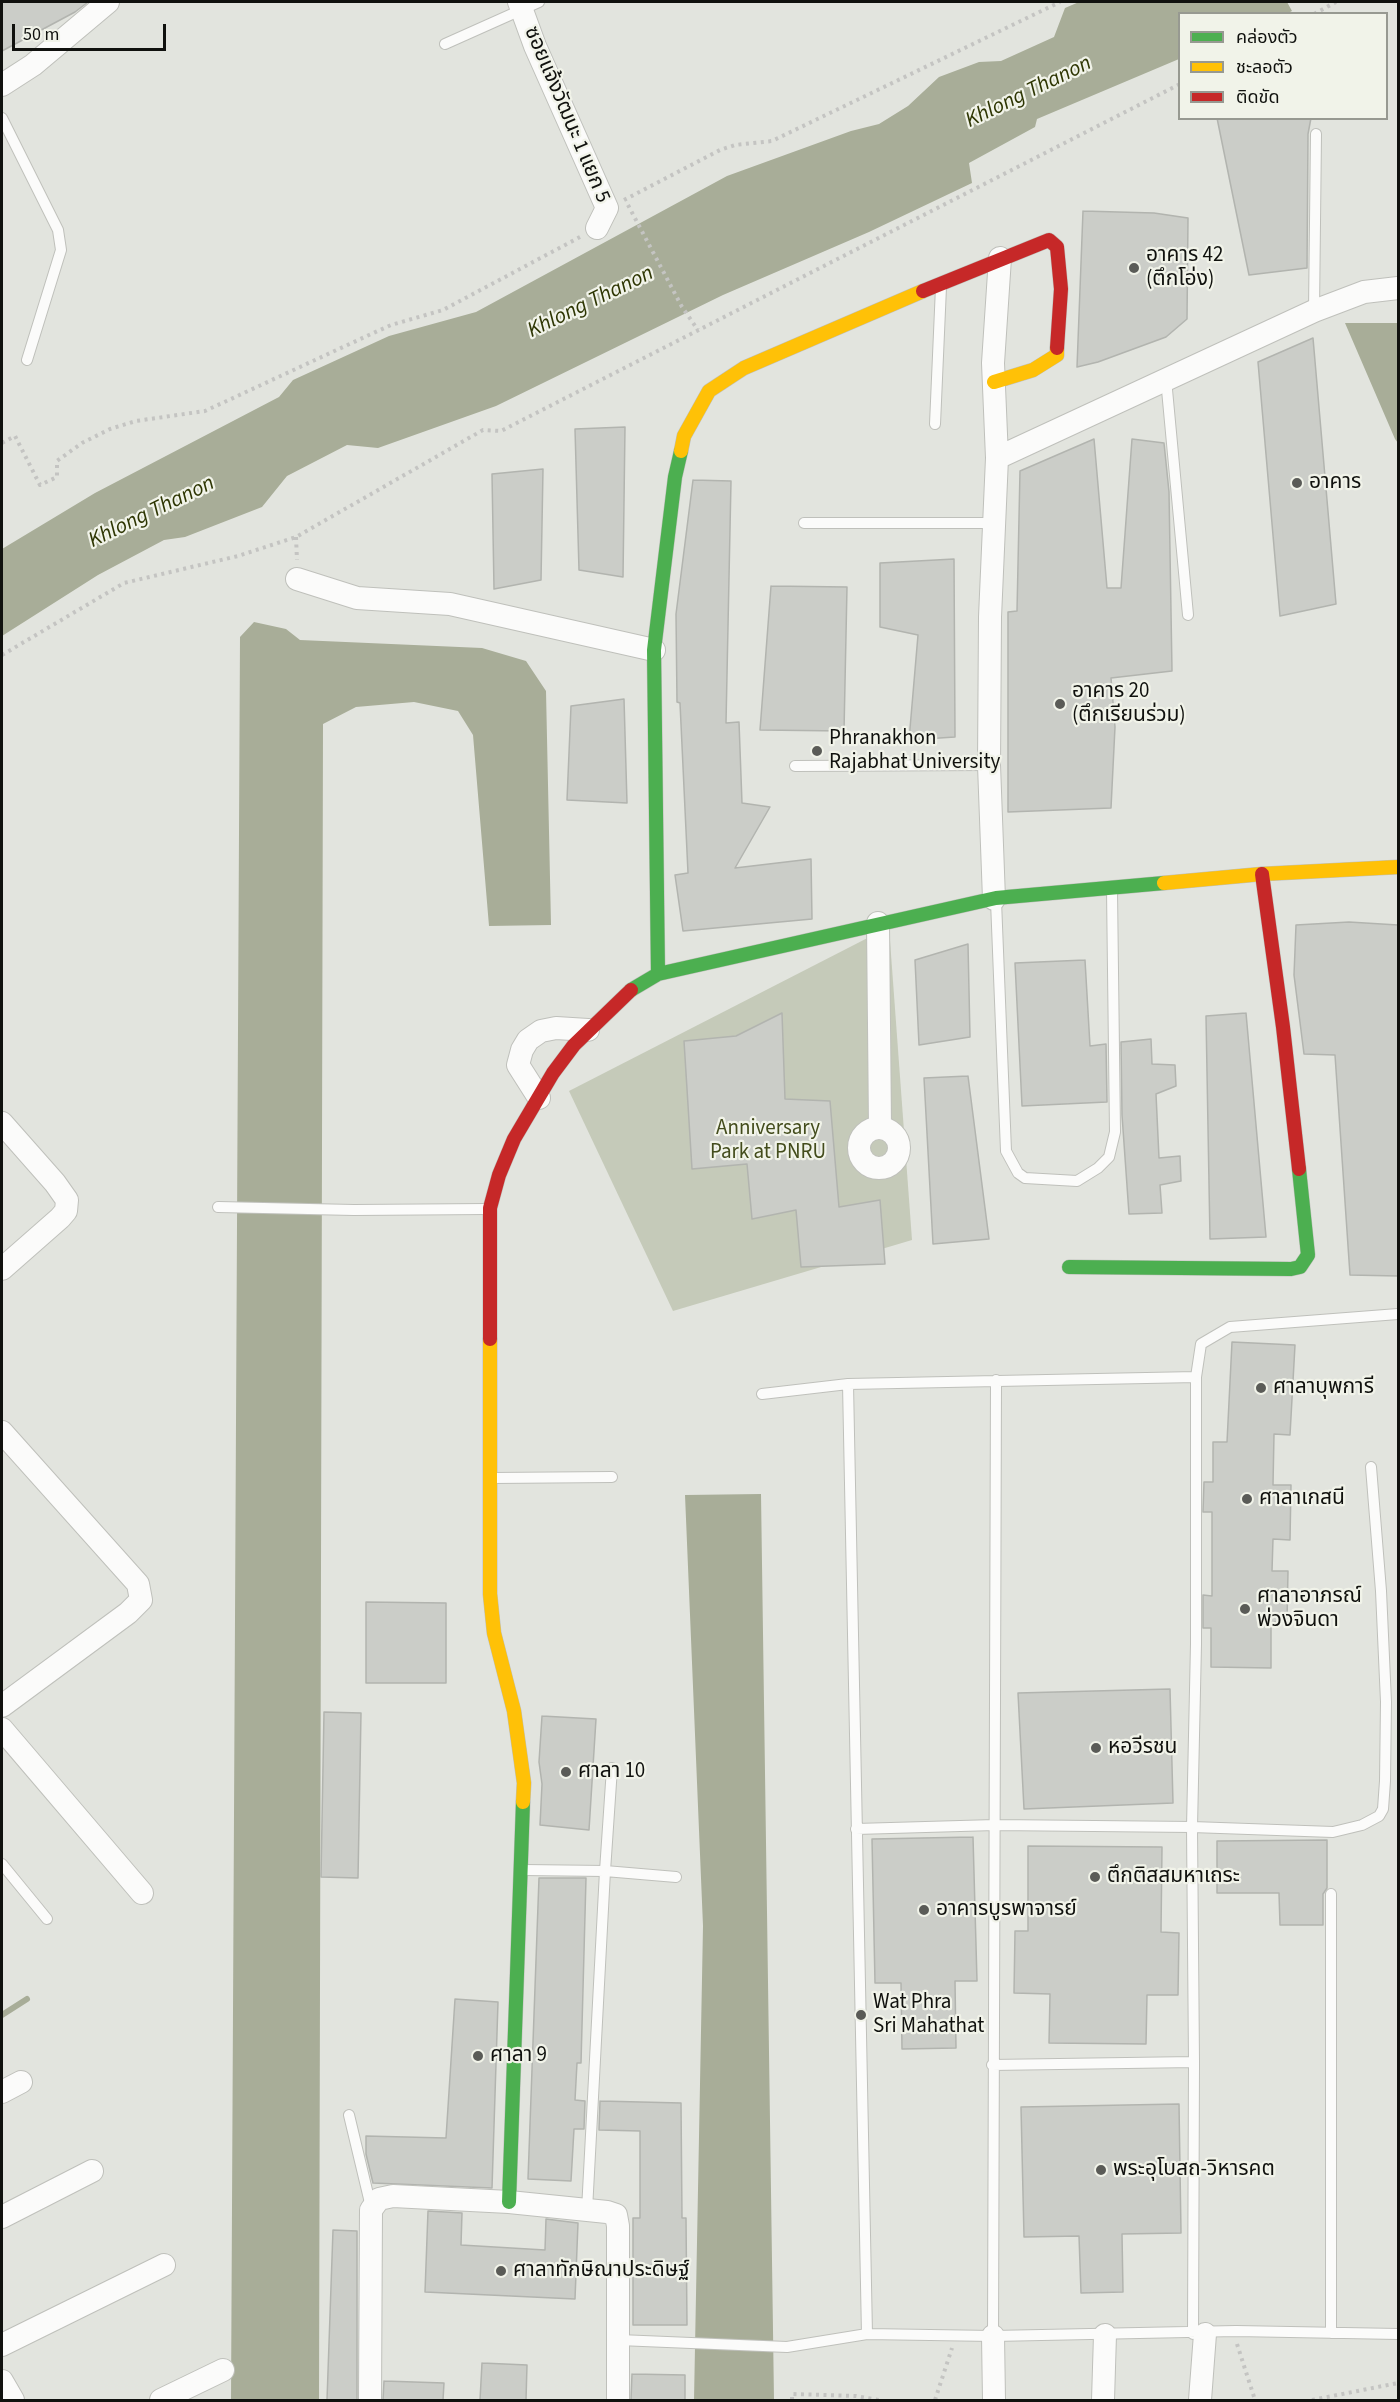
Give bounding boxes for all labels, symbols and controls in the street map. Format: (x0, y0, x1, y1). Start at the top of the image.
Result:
scale bar (15, 12, 170, 50)
legend (1178, 12, 1388, 120)
text: 50 m (23, 22, 59, 47)
street label: ซอยแจ้งวัฒนะ 1 แยก 5 (517, 23, 615, 207)
text: คล่องตัว (1236, 25, 1298, 50)
water label: Khlong Thanon (962, 51, 1096, 135)
text: ชะลอตัว (1236, 55, 1293, 80)
text: ติดขัด (1236, 85, 1279, 110)
place label: อาคาร 42 (ตึกโอ่ง) (1146, 243, 1223, 293)
water label: Khlong Thanon (524, 261, 658, 345)
marker: อาคาร 42 (ตึกโอ่ง) (1127, 261, 1141, 275)
place label: อาคาร (1309, 470, 1361, 496)
water label: Khlong Thanon (85, 471, 219, 555)
marker: อาคาร (1290, 476, 1304, 490)
place label: อาคาร 20 (ตึกเรียนร่วม) (1072, 679, 1186, 729)
marker: อาคาร 20 (ตึกเรียนร่วม) (1053, 697, 1067, 711)
place label: Phranakhon Rajabhat University (829, 726, 1000, 776)
marker: Phranakhon Rajabhat University (810, 744, 824, 758)
park label: Anniversary Park at PNRU (710, 1116, 826, 1166)
place label: ศาลาบุพการี (1273, 1375, 1374, 1401)
marker: ศาลาบุพการี (1254, 1381, 1268, 1395)
place label: ศาลาเกสนี (1259, 1486, 1345, 1512)
marker: ศาลาเกสนี (1240, 1492, 1254, 1506)
place label: ศาลาอาภรณ์ พ่วงจินดา (1257, 1584, 1362, 1634)
marker: ศาลาอาภรณ์ พ่วงจินดา (1238, 1602, 1252, 1616)
place label: หอวีรชน (1108, 1735, 1177, 1761)
marker: หอวีรชน (1089, 1741, 1103, 1755)
place label: ศาลา 10 (578, 1759, 645, 1785)
marker: ศาลา 10 (559, 1765, 573, 1779)
place label: ตึกติสสมหาเถระ (1107, 1864, 1240, 1890)
marker: ตึกติสสมหาเถระ (1088, 1870, 1102, 1884)
place label: อาคารบูรพาจารย์ (936, 1897, 1077, 1923)
marker: อาคารบูรพาจารย์ (917, 1903, 931, 1917)
place label: Wat Phra Sri Mahathat (873, 1990, 984, 2040)
marker: Wat Phra Sri Mahathat (854, 2008, 868, 2022)
place label: ศาลา 9 (490, 2043, 547, 2069)
marker: ศาลา 9 (471, 2049, 485, 2063)
place label: พระอุโบสถ-วิหารคต (1113, 2157, 1275, 2183)
marker: พระอุโบสถ-วิหารคต (1094, 2163, 1108, 2177)
place label: ศาลาทักษิณาประดิษฐ์ (513, 2258, 690, 2284)
marker: ศาลาทักษิณาประดิษฐ์ (494, 2264, 508, 2278)

